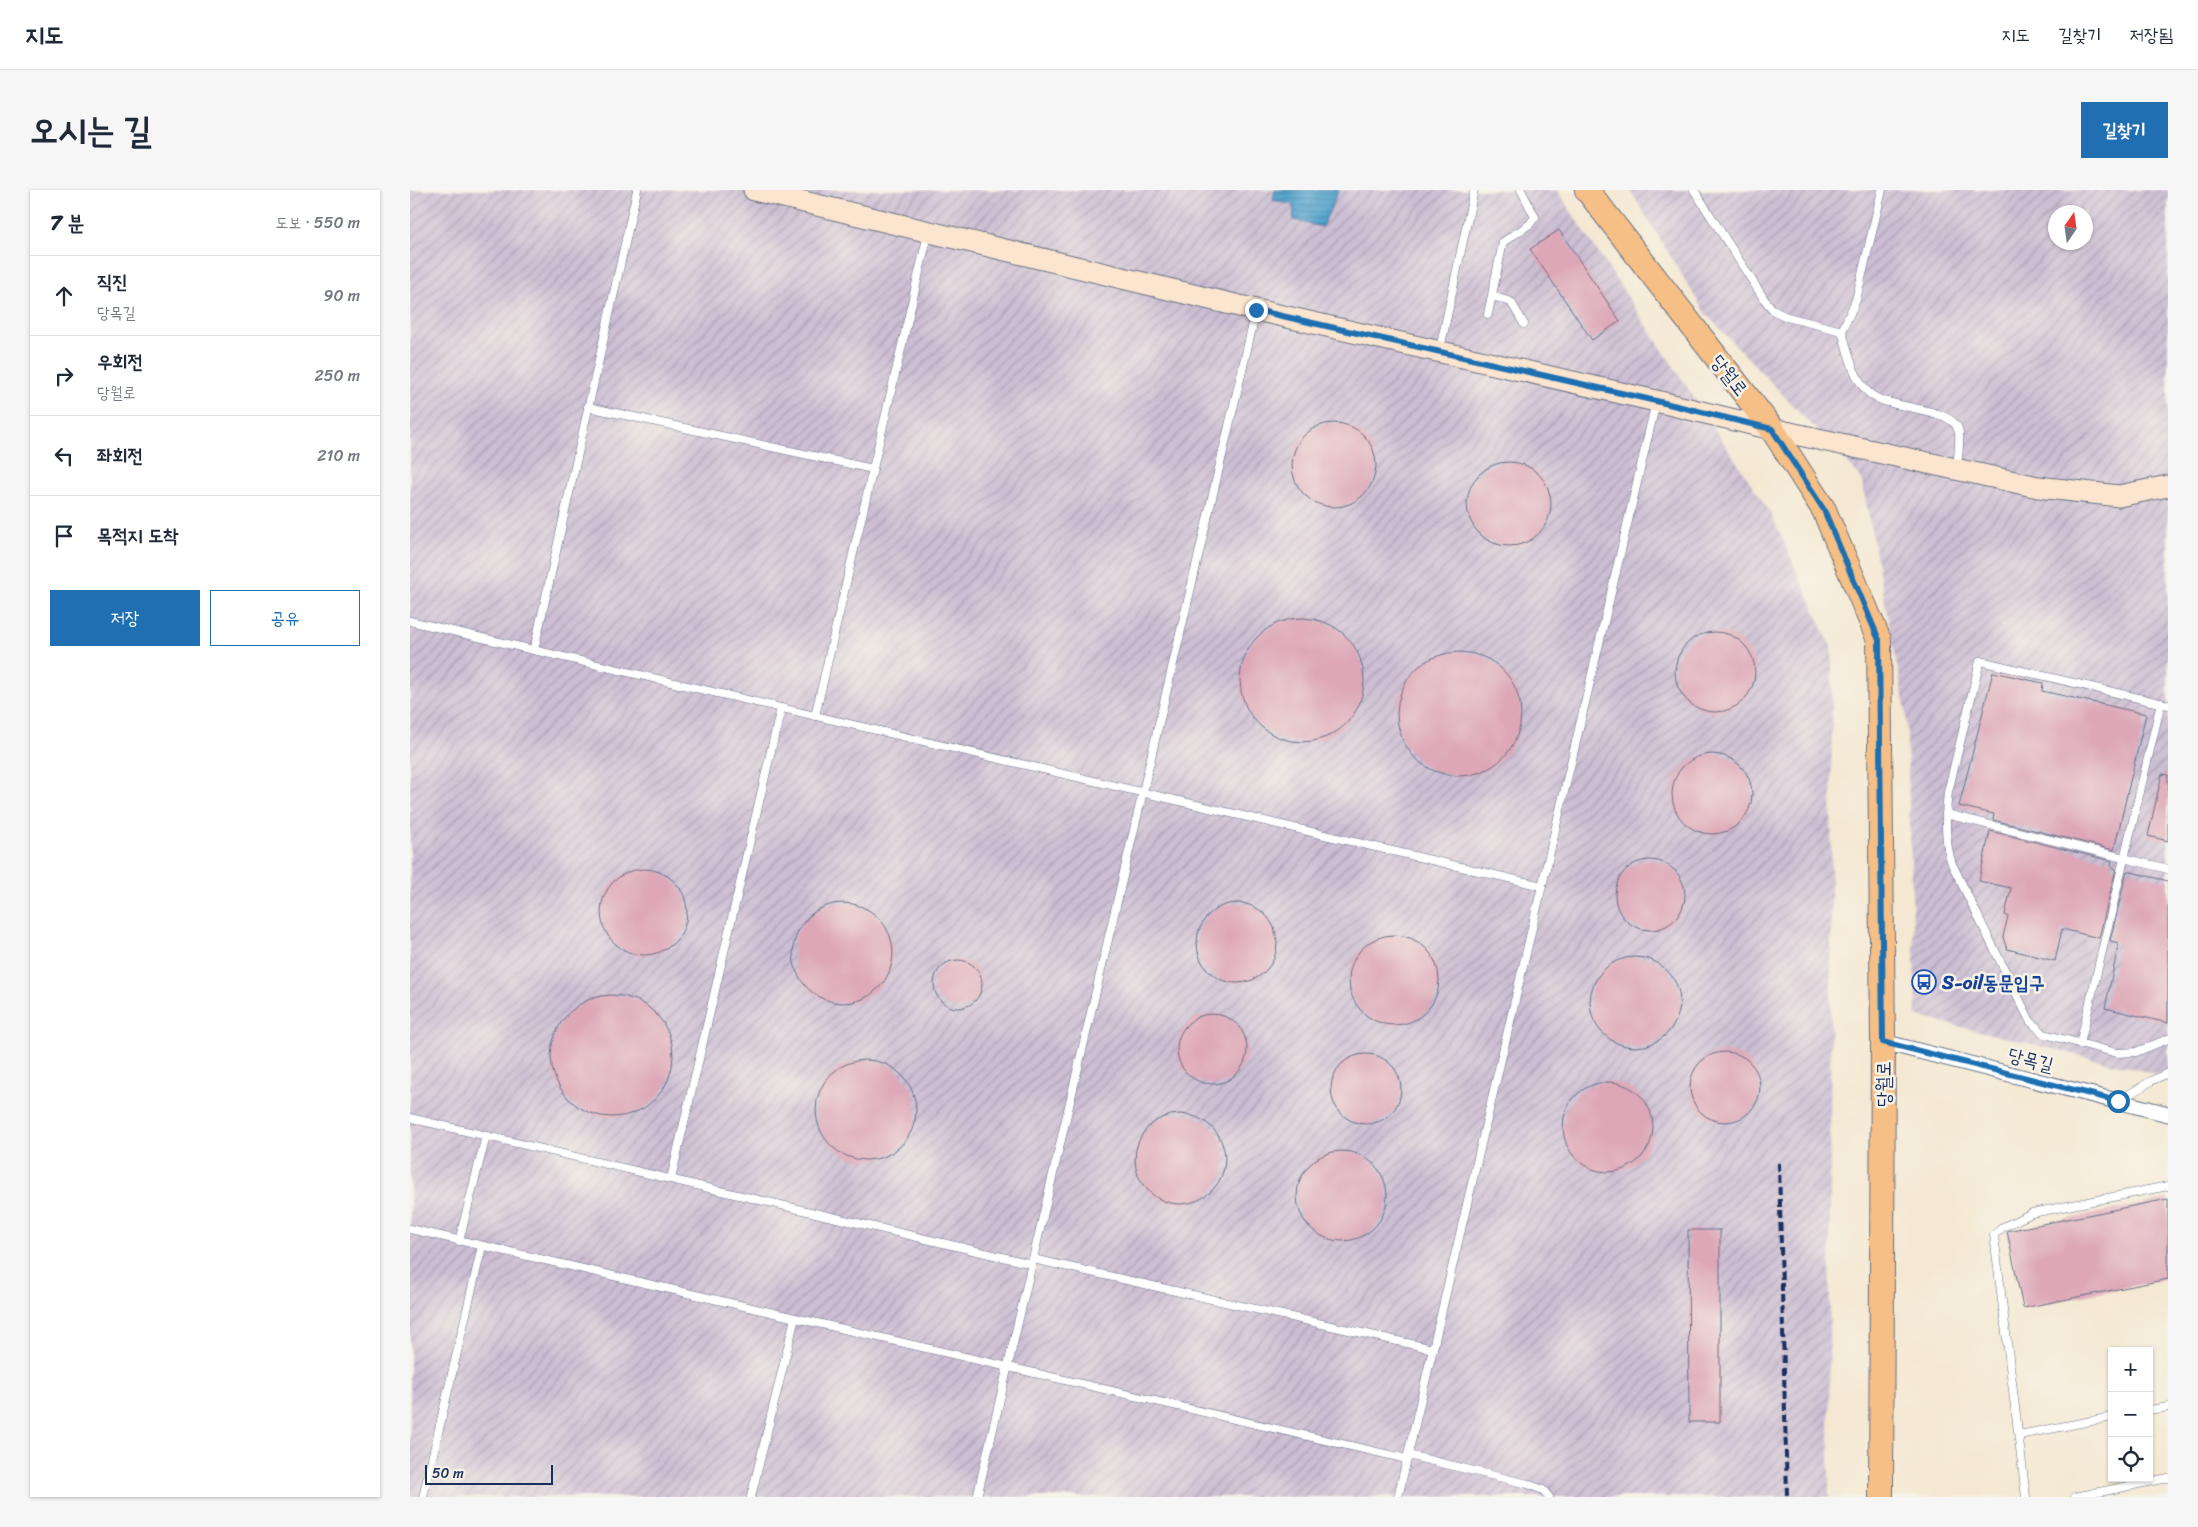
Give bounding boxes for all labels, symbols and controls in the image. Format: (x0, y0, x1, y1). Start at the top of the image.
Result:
text: 지도 (25, 14, 64, 56)
text: 지도 (2001, 19, 2030, 51)
text: 길찾기 (2058, 19, 2102, 51)
text: 저장됨 (2130, 19, 2173, 51)
text: 오시는 길 (30, 99, 152, 161)
button: 길찾기 (2081, 102, 2168, 158)
text: 7 분 (50, 204, 84, 242)
north arrow (2048, 205, 2093, 250)
text: 도보 · 550 m (276, 208, 360, 237)
text: 직진 (97, 265, 128, 298)
text: 90 m (324, 281, 360, 310)
icon: ahead (50, 282, 78, 310)
text: 당목길 (97, 298, 136, 327)
route end (1245, 299, 1268, 322)
text: 우회전 (97, 345, 143, 378)
street label: 당월로 (1702, 347, 1757, 404)
text: 250 m (314, 361, 360, 390)
icon: right (50, 362, 78, 390)
text: 당월로 (97, 378, 136, 407)
text: 좌회전 (97, 439, 143, 472)
text: 210 m (317, 441, 360, 470)
icon: left (50, 442, 78, 470)
text: 목적지 도착 (97, 519, 178, 552)
icon: arrive (50, 522, 78, 550)
button: 저장 (50, 590, 200, 646)
button: 공유 (210, 590, 360, 646)
place label: S-oil동문입구 (1941, 966, 2044, 999)
bus stop icon: S-oil동문입구 (1911, 969, 1937, 995)
street label: 당목길 (2005, 1038, 2057, 1081)
street label: 당월로 (1867, 1061, 1900, 1107)
route start (2107, 1090, 2130, 1113)
map controls (2108, 1347, 2153, 1482)
button: + (2108, 1347, 2153, 1392)
button: − (2108, 1392, 2153, 1437)
button: locate (2108, 1437, 2153, 1482)
text: 50 m (432, 1461, 464, 1486)
scale bar (425, 1462, 552, 1485)

